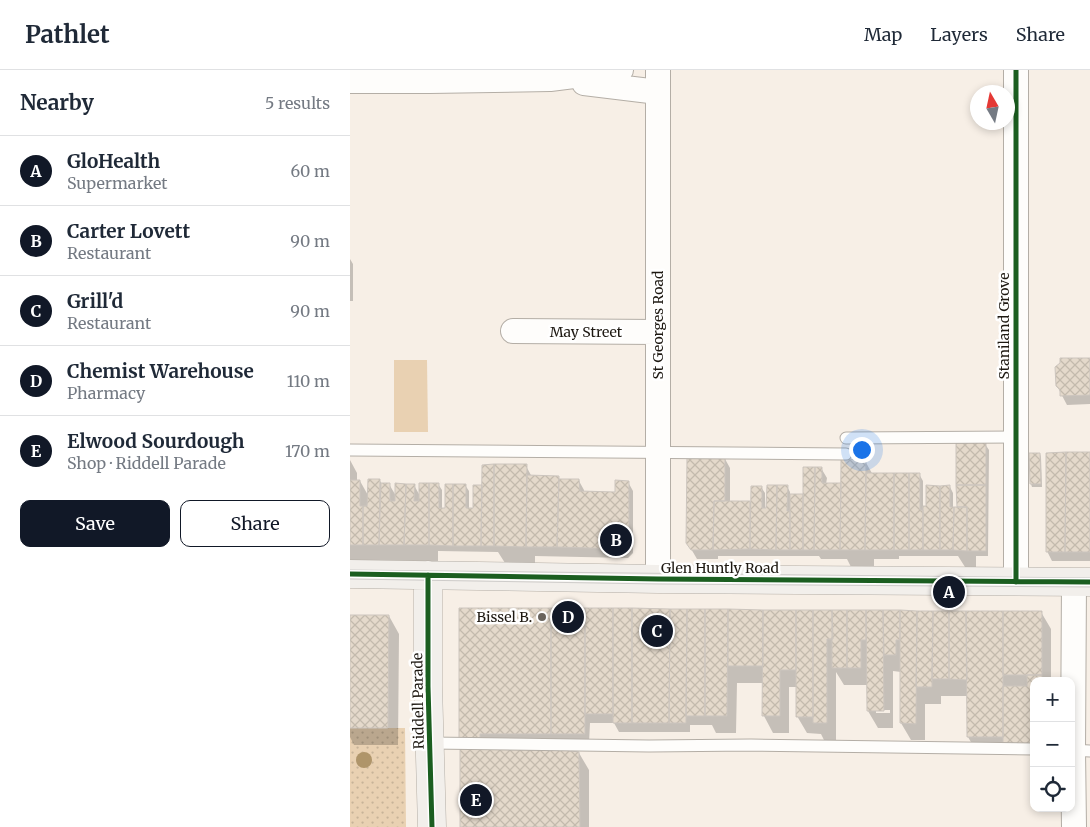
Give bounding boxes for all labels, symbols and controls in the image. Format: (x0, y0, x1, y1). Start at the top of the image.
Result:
text: Pathlet (25, 19, 110, 50)
text: Map (864, 23, 902, 46)
text: Layers (930, 23, 988, 46)
text: Share (1016, 23, 1065, 46)
north arrow (970, 85, 1015, 130)
text: Nearby (20, 89, 94, 116)
text: 5 results (265, 93, 330, 113)
text: GloHealth (67, 149, 160, 173)
text: A (30, 161, 42, 181)
text: 60 m (290, 161, 330, 181)
text: Supermarket (67, 173, 168, 193)
text: Carter Lovett (67, 219, 190, 243)
text: B (30, 231, 42, 251)
text: 90 m (290, 231, 330, 251)
text: Restaurant (67, 243, 151, 263)
street label: St Georges Road (649, 270, 667, 380)
street label: Staniland Grove (995, 272, 1013, 380)
text: Grill'd (67, 289, 123, 313)
text: C (31, 301, 41, 321)
text: 90 m (290, 301, 330, 321)
text: Restaurant (67, 313, 151, 333)
street label: May Street (550, 323, 623, 341)
text: Chemist Warehouse (67, 359, 254, 383)
text: D (30, 371, 42, 391)
text: 110 m (287, 371, 330, 391)
text: Pharmacy (67, 383, 145, 403)
text: Elwood Sourdough (67, 429, 245, 453)
your location (849, 437, 875, 463)
text: E (31, 441, 41, 461)
text: 170 m (285, 441, 330, 461)
text: Shop · Riddell Parade (67, 453, 226, 473)
button: Save (20, 500, 170, 547)
button: Share (180, 500, 330, 547)
pin: B (600, 521, 632, 559)
street label: Glen Huntly Road (661, 559, 780, 577)
pin: A (933, 573, 965, 611)
pin: D (552, 598, 584, 636)
place label: Bissel B. (477, 608, 532, 626)
marker: Bissel B. (536, 611, 548, 623)
pin: C (641, 612, 673, 650)
street label: Riddell Parade (408, 653, 428, 749)
map controls (1030, 677, 1075, 812)
button: + (1030, 677, 1075, 722)
button: − (1030, 722, 1075, 767)
button: locate (1030, 767, 1075, 812)
pin: E (460, 781, 492, 819)

